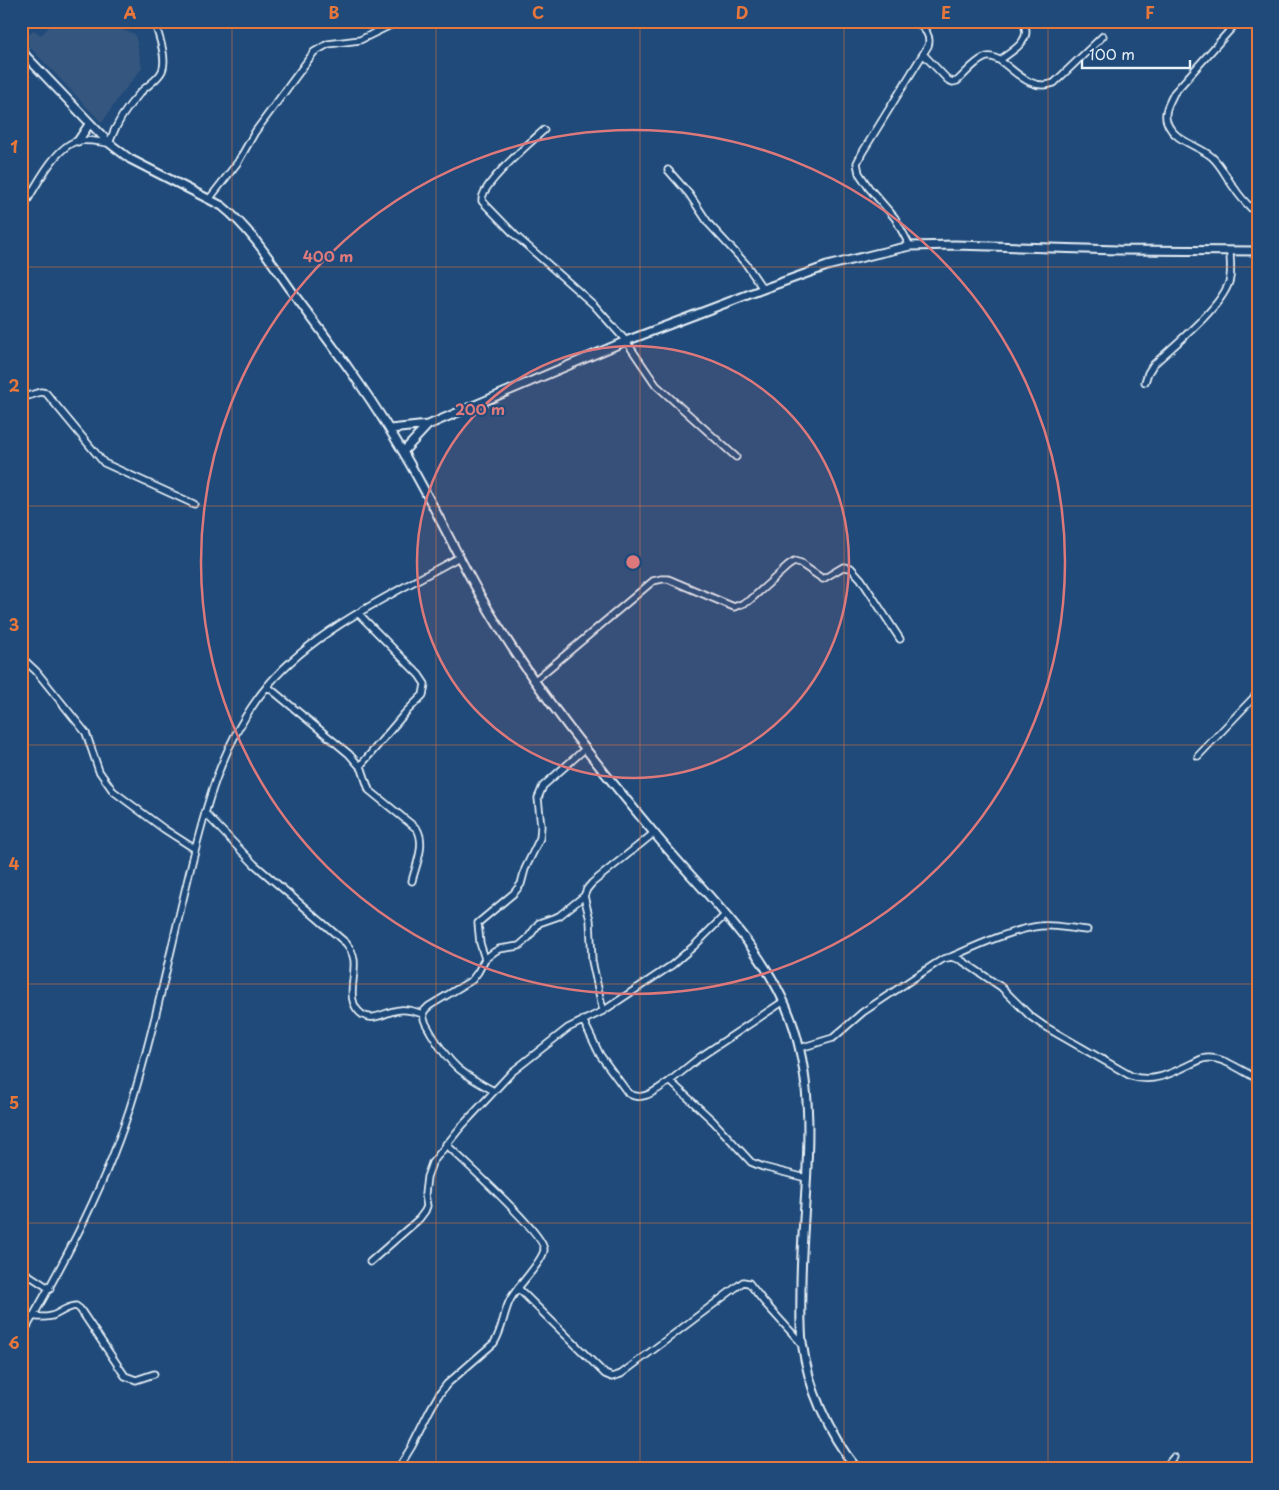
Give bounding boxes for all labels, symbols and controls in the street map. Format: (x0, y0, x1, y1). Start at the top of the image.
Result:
text: A (124, 0, 137, 24)
text: B (329, 0, 340, 24)
text: C (532, 0, 544, 24)
text: D (736, 0, 748, 24)
text: E (941, 0, 951, 24)
text: F (1145, 0, 1155, 24)
scale bar (1082, 38, 1189, 70)
text: 100 m (1089, 42, 1135, 65)
text: 1 (10, 134, 18, 158)
text: 400 m (303, 244, 353, 267)
text: 2 (8, 373, 20, 397)
text: 200 m (455, 397, 505, 420)
centre of rings (624, 553, 642, 571)
text: 3 (9, 612, 19, 636)
text: 4 (9, 851, 20, 875)
text: 5 (9, 1090, 19, 1114)
text: 6 (8, 1330, 20, 1354)

